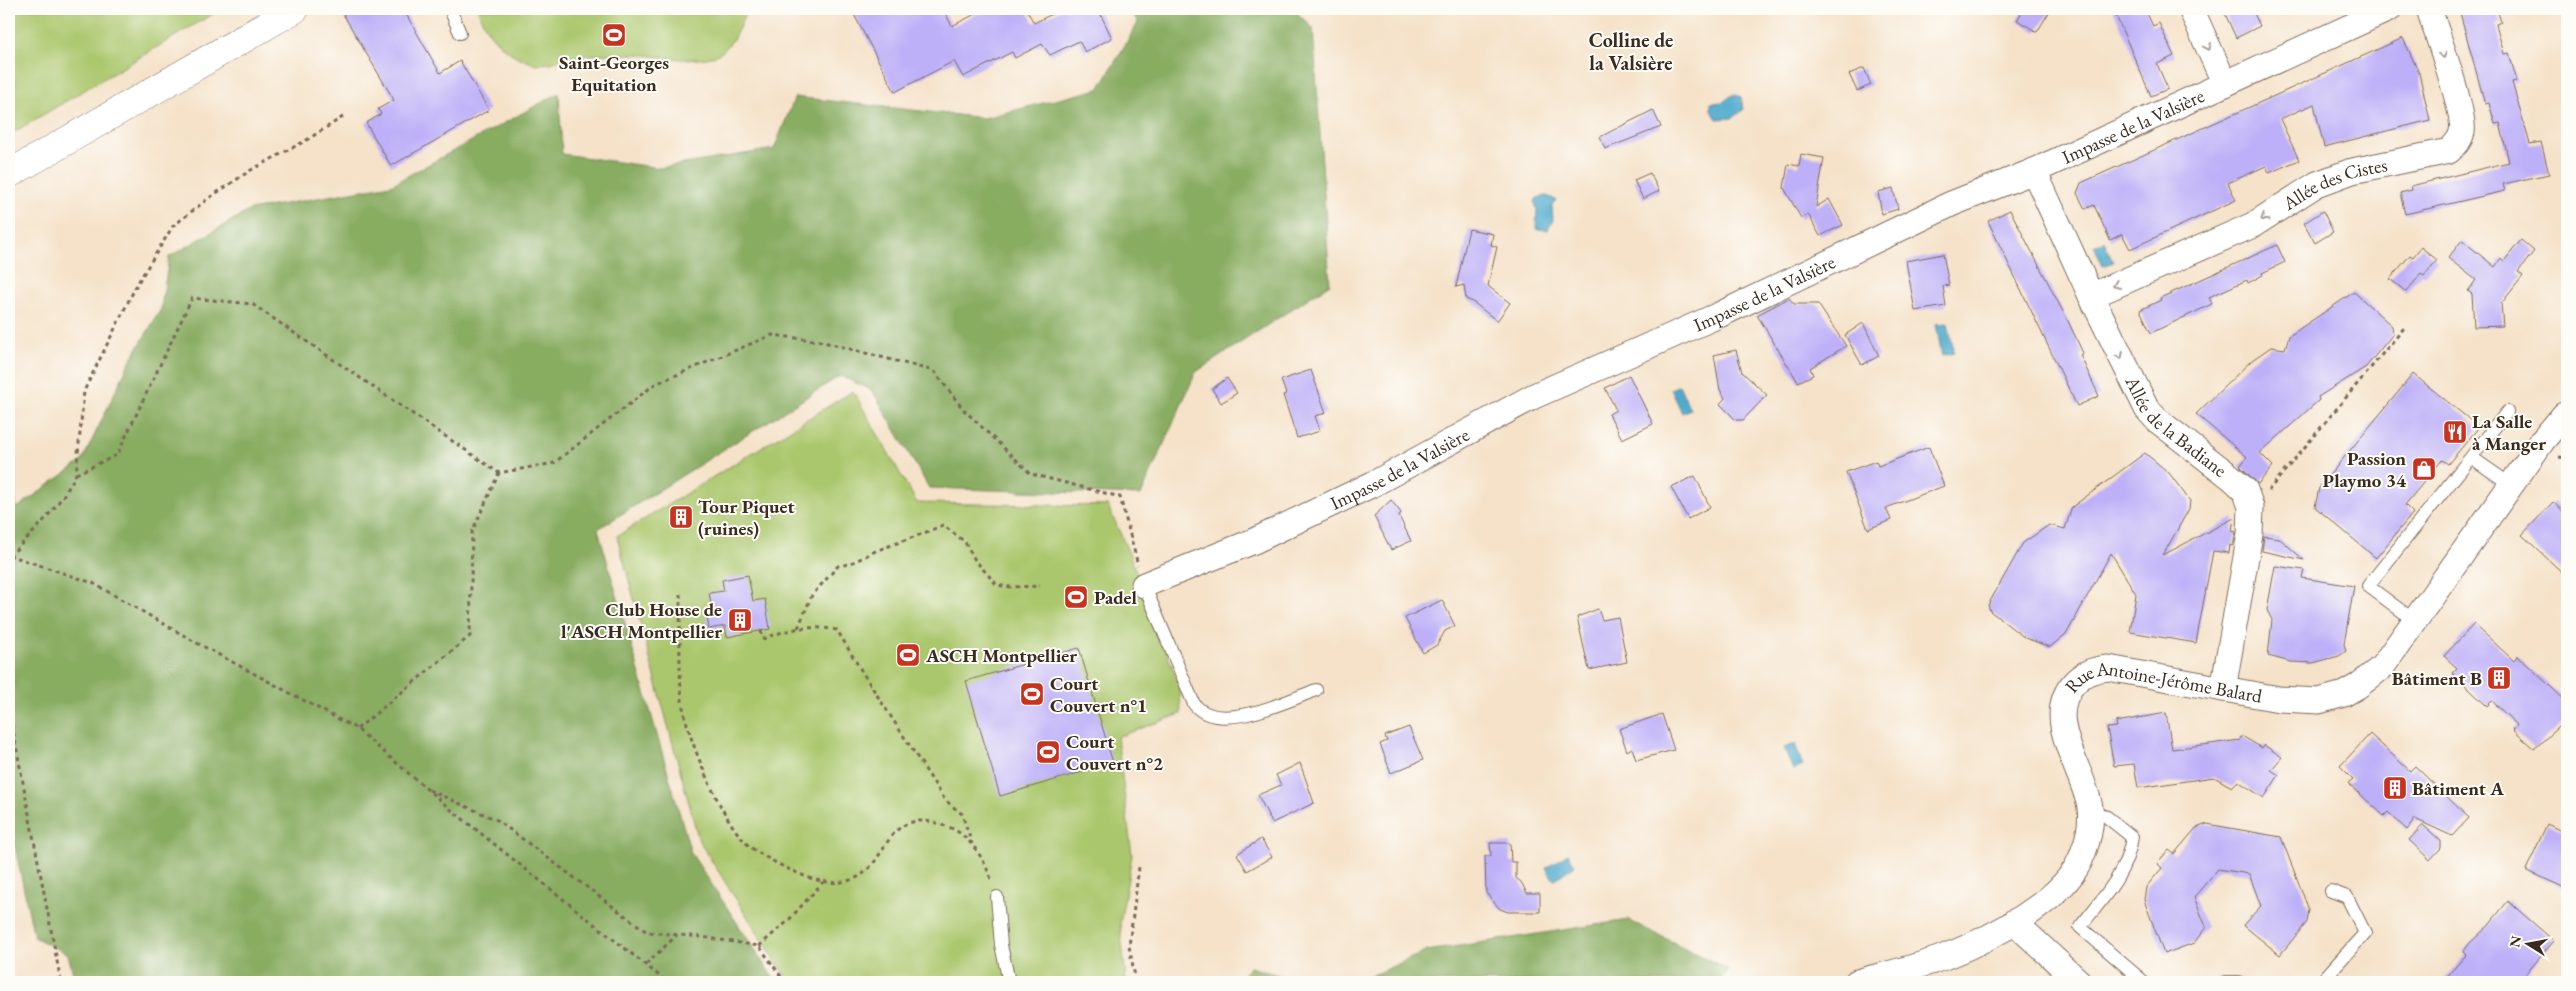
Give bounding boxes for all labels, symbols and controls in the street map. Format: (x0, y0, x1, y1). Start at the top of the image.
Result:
sports icon: Saint-Georges Equitation (601, 22, 627, 48)
district label: Colline de la Valsière (1589, 27, 1673, 76)
one-way arrow (2202, 41, 2212, 50)
place label: Saint-Georges Equitation (559, 50, 669, 97)
one-way arrow (2438, 51, 2448, 59)
street label: Impasse de la Valsière (2058, 83, 2208, 169)
street label: Allée des Cistes (2277, 152, 2389, 216)
one-way arrow (2260, 212, 2269, 222)
street label: Impasse de la Valsière (1690, 249, 1839, 337)
one-way arrow (2112, 279, 2121, 290)
one-way arrow (2113, 351, 2124, 360)
street label: Allée de la Badiane (2120, 371, 2232, 482)
place label: La Salle à Manger (2472, 409, 2546, 456)
restaurant icon: La Salle à Manger (2442, 419, 2468, 445)
street label: Impasse de la Valsière (1326, 422, 1473, 515)
place label: Passion Playmo 34 (2323, 446, 2407, 493)
shop icon: Passion Playmo 34 (2411, 456, 2437, 482)
place label: Tour Piquet (ruines) (698, 494, 795, 541)
building icon: Tour Piquet (ruines) (668, 504, 694, 530)
sports icon: Padel (1063, 584, 1089, 610)
place label: Padel (1094, 585, 1137, 610)
place label: Club House de l'ASCH Montpellier (561, 597, 722, 644)
building icon: Club House de l'ASCH Montpellier (727, 607, 753, 633)
sports icon: ASCH Montpellier (895, 642, 921, 668)
place label: ASCH Montpellier (925, 643, 1077, 668)
text: Rue Antoine-Jérôme Balard (2059, 655, 2265, 708)
building icon: Bâtiment B (2486, 665, 2512, 691)
place label: Bâtiment B (2392, 666, 2482, 691)
place label: Court Couvert n°1 (1050, 671, 1147, 718)
sports icon: Court Couvert n°1 (1019, 681, 1045, 707)
street label: Rue Antoine-Jérôme Balard (2066, 686, 2270, 708)
place label: Court Couvert n°2 (1066, 729, 1163, 776)
sports icon: Court Couvert n°2 (1035, 739, 1061, 765)
building icon: Bâtiment A (2382, 775, 2408, 801)
place label: Bâtiment A (2412, 776, 2504, 801)
north arrow (2504, 918, 2554, 968)
text: N (2505, 934, 2525, 949)

